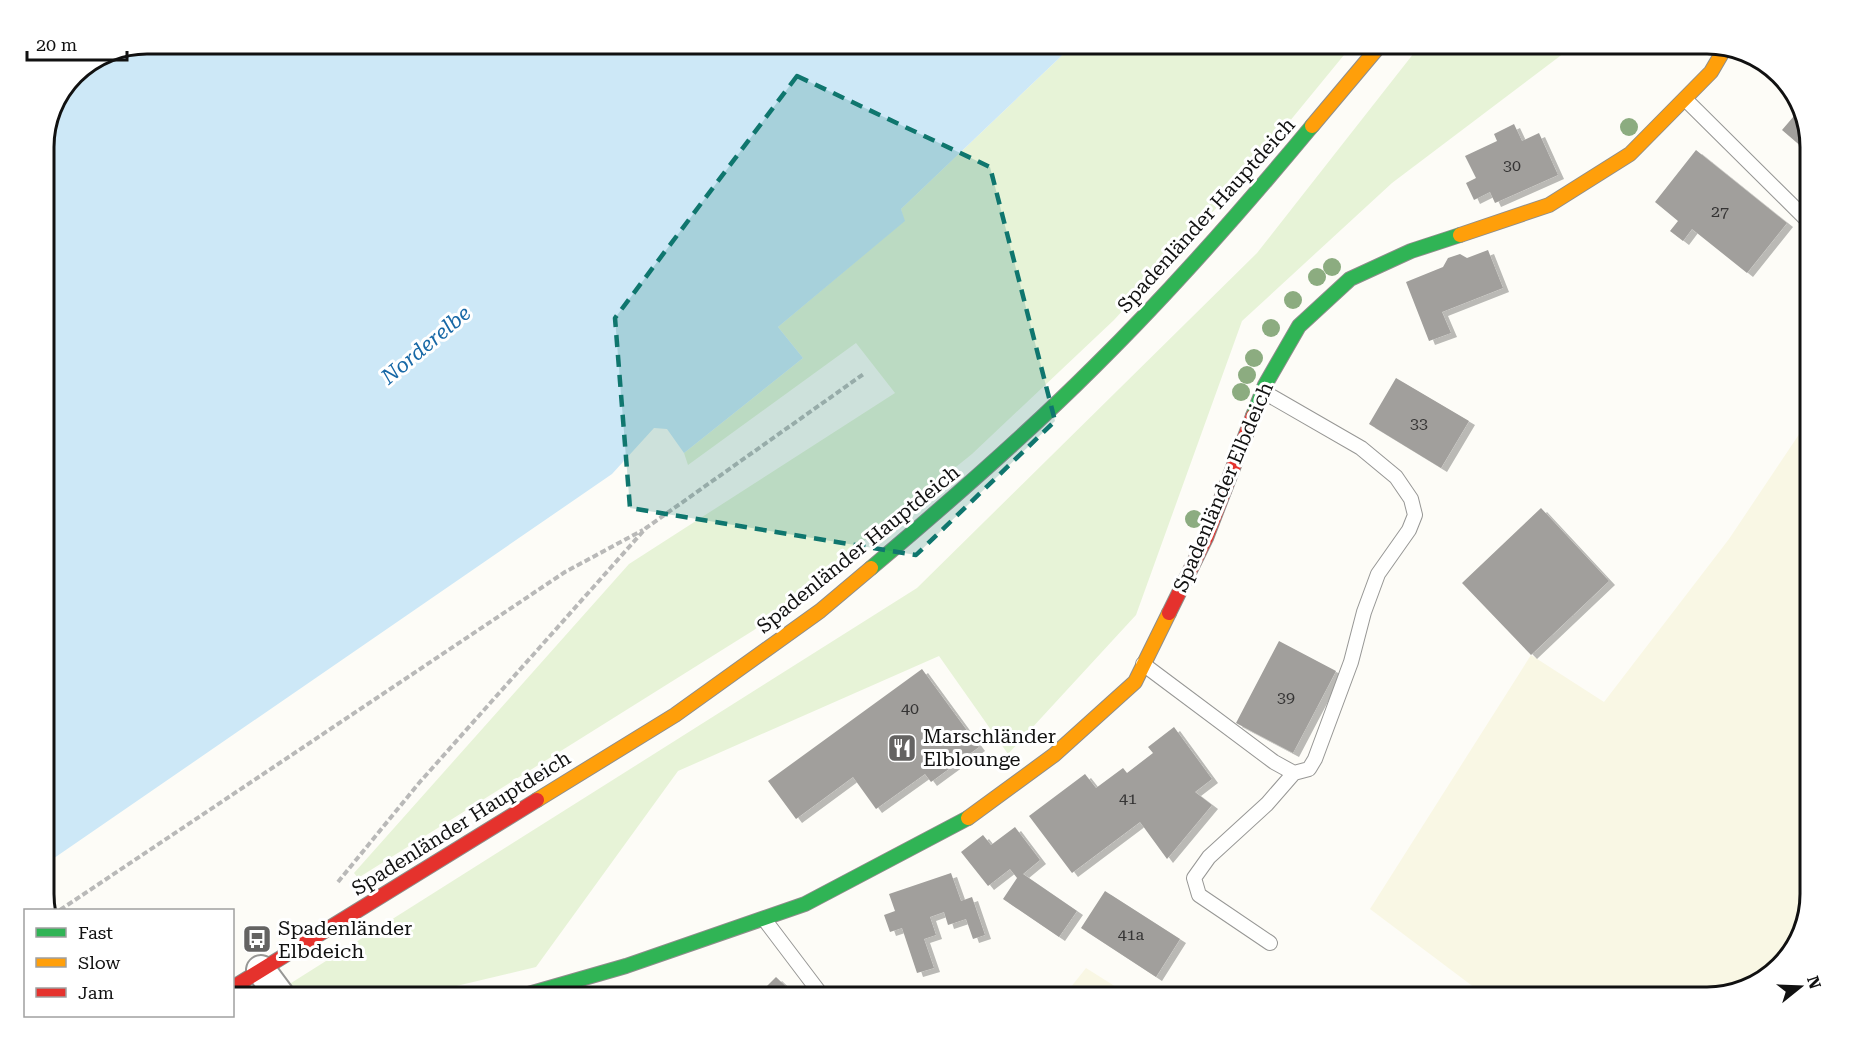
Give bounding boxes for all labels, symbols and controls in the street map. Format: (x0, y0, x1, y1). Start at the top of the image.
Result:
scale bar (27, 24, 128, 62)
text: 20 m (36, 34, 77, 55)
street label: Spadenländer Hauptdeich (1112, 113, 1300, 317)
house number: 30 (1503, 156, 1521, 175)
house number: 27 (1711, 202, 1729, 221)
water label: Norderelbe (376, 301, 475, 390)
street label: Spadenländer Elbdeich (1168, 378, 1278, 596)
house number: 33 (1410, 414, 1428, 433)
street label: Spadenländer Hauptdeich (752, 460, 964, 638)
house number: 39 (1277, 688, 1295, 707)
house number: 40 (901, 699, 919, 718)
place label: Marschländer Elblounge (923, 724, 1056, 771)
restaurant icon: Marschländer Elblounge (886, 732, 918, 764)
street label: Spadenländer Hauptdeich (347, 746, 575, 900)
house number: 41 (1119, 789, 1137, 808)
legend (24, 909, 234, 1017)
place label: Spadenländer Elbdeich (278, 916, 412, 963)
text: Fast (78, 922, 113, 943)
bus stop icon: Spadenländer Elbdeich (241, 923, 273, 955)
house number: 41a (1118, 925, 1145, 944)
text: Slow (78, 952, 120, 973)
north arrow (1770, 957, 1830, 1017)
text: N (1803, 974, 1825, 991)
text: Jam (78, 982, 114, 1003)

